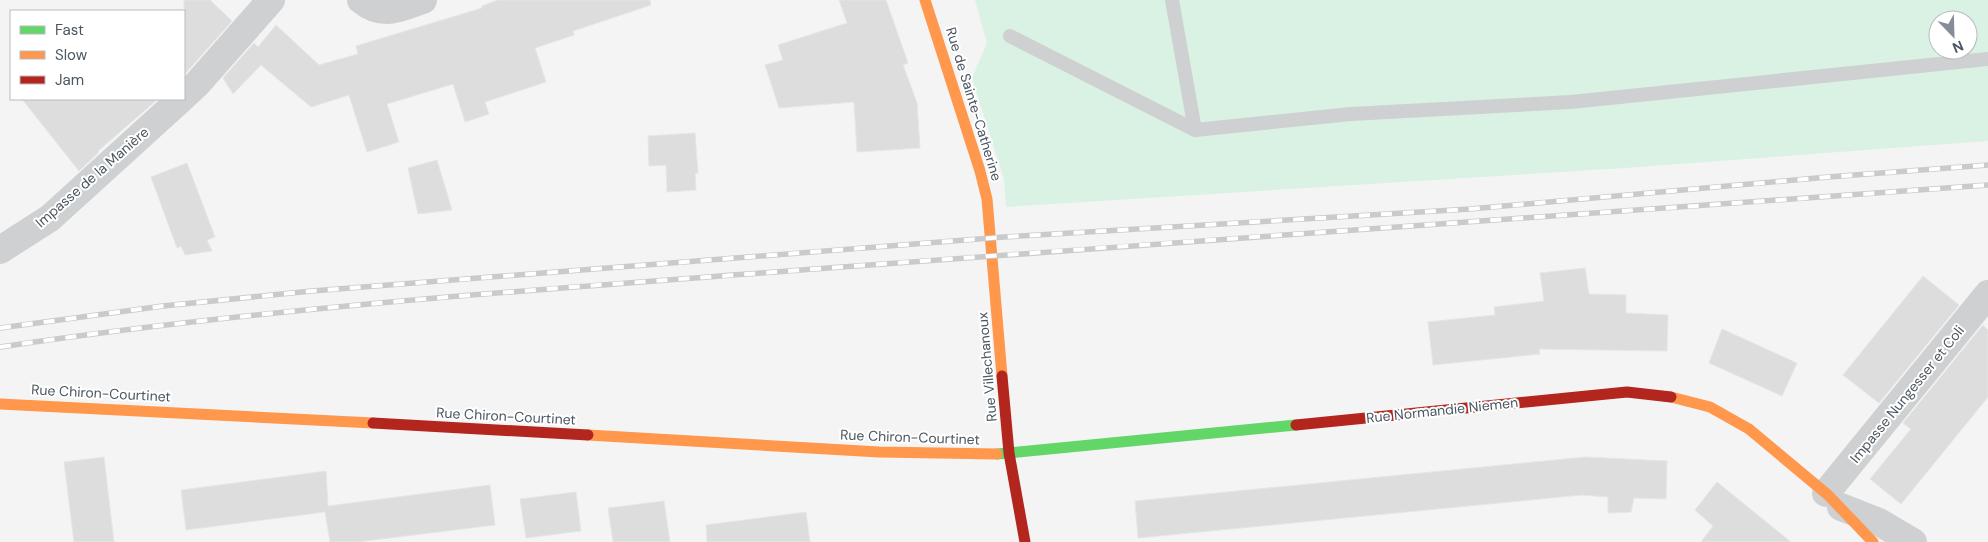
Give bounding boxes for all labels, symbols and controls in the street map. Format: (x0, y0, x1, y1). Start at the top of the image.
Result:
legend (10, 10, 185, 100)
north arrow (1928, 10, 1978, 60)
text: Fast (55, 20, 84, 40)
street label: Rue de Sainte-Catherine (942, 25, 1006, 183)
text: N (1950, 37, 1966, 57)
text: Slow (55, 45, 88, 65)
text: Jam (55, 70, 84, 90)
street label: Impasse de la Manière (32, 123, 152, 231)
street label: Rue Villechanoux (973, 311, 1001, 423)
street label: Impasse Nungesser et Coli (1846, 322, 1968, 466)
street label: Rue Chiron-Courtinet (31, 380, 171, 406)
street label: Rue Normandie Niemen (1365, 393, 1519, 427)
street label: Rue Chiron-Courtinet (436, 403, 576, 429)
street label: Rue Chiron-Courtinet (840, 426, 980, 448)

